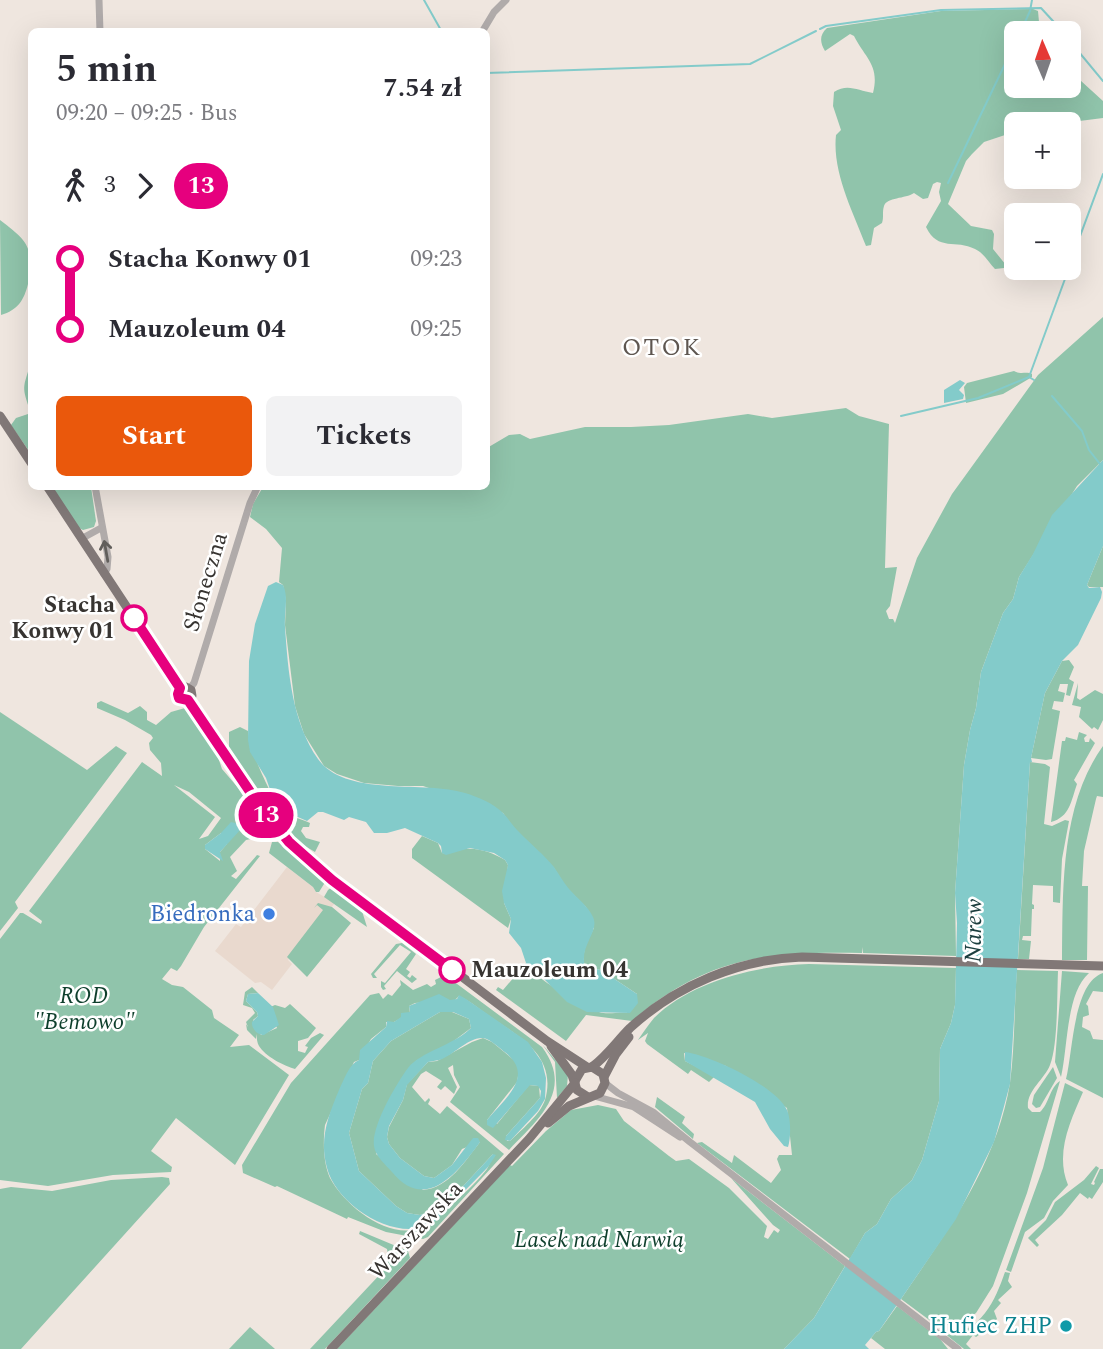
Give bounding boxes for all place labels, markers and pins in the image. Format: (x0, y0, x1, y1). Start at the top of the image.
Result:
place label: Stacha Konwy 01 (11, 588, 115, 649)
marker: Stacha Konwy 01 (121, 605, 147, 631)
place label: Biedronka (150, 897, 255, 932)
marker: Biedronka (261, 906, 277, 922)
place label: Mauzoleum 04 (471, 953, 628, 988)
marker: Mauzoleum 04 (439, 957, 465, 983)
place label: Hufiec ZHP (929, 1309, 1052, 1344)
marker: Hufiec ZHP (1058, 1318, 1074, 1334)

